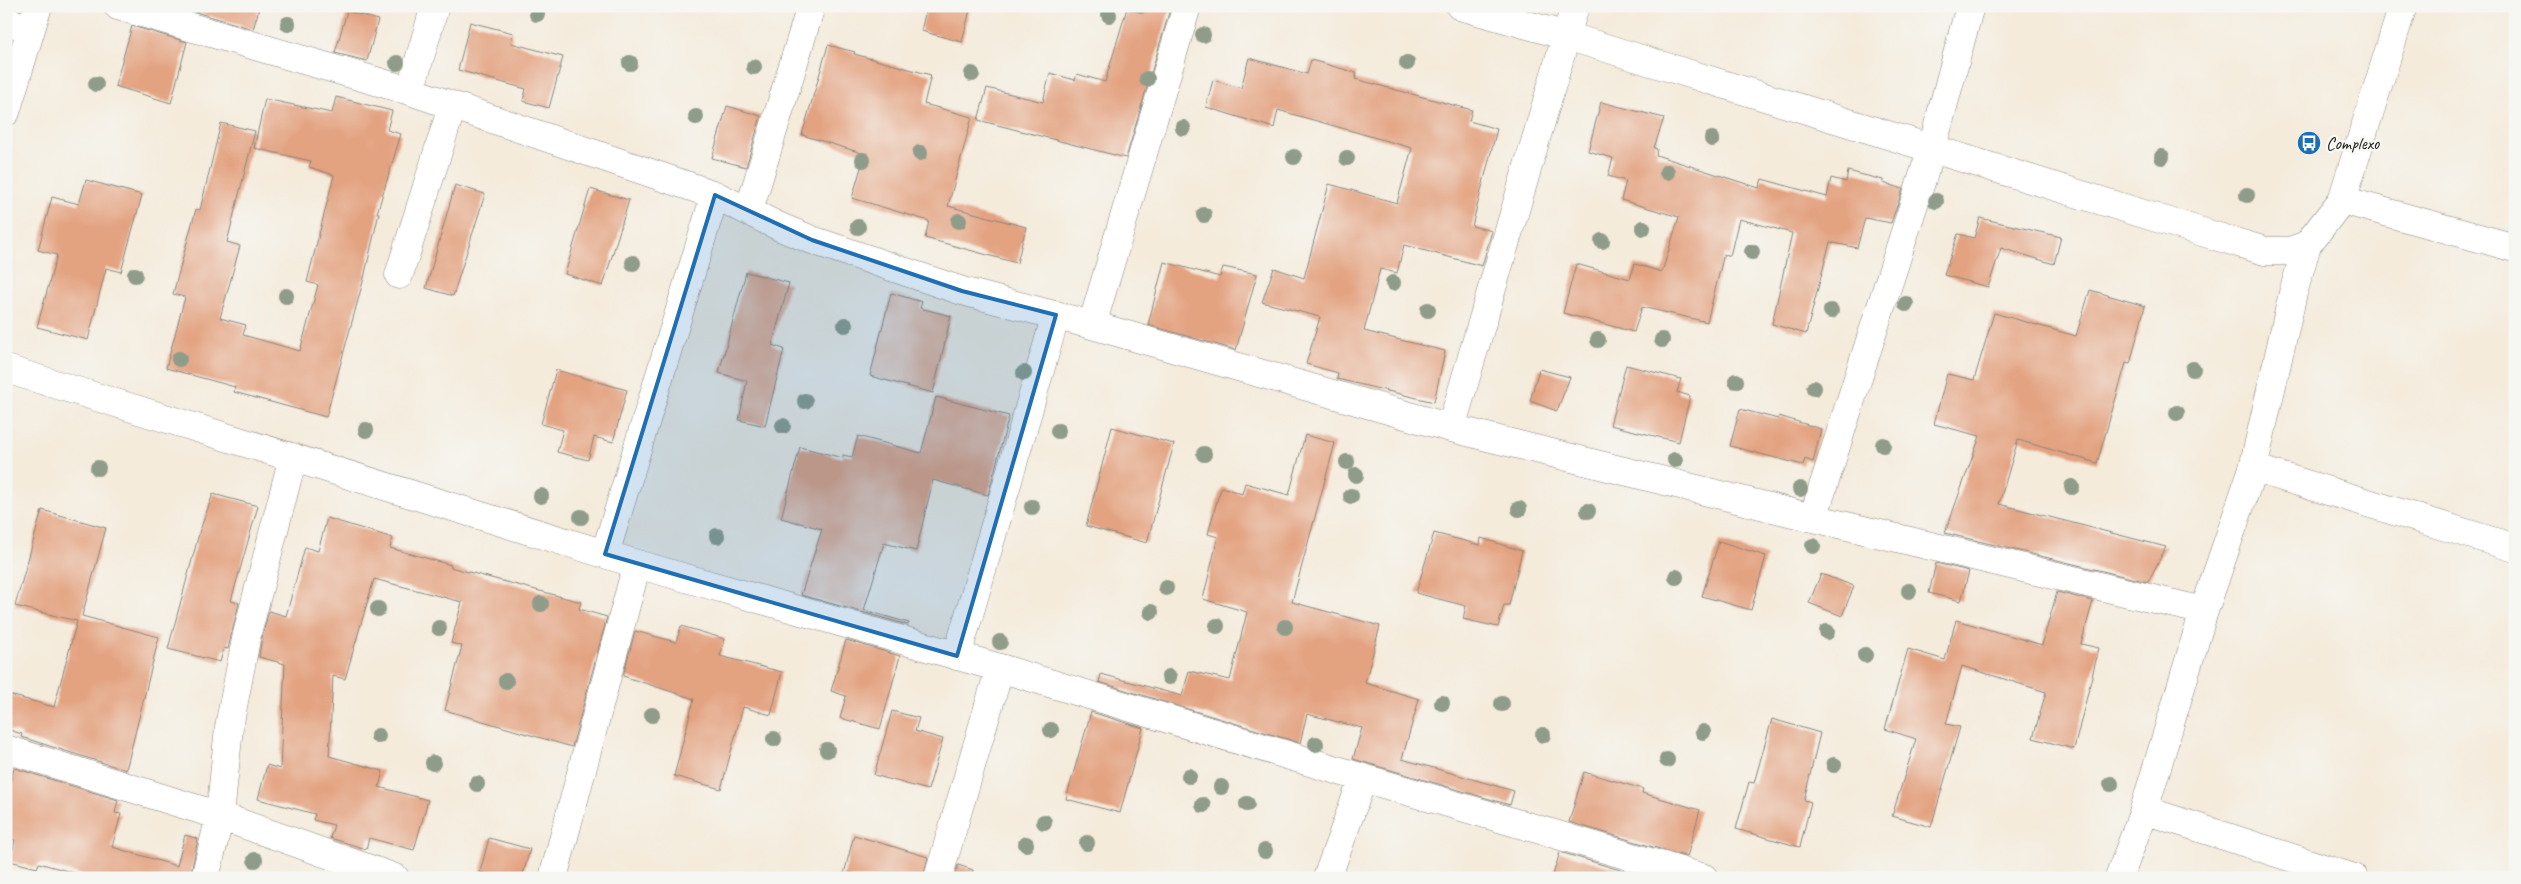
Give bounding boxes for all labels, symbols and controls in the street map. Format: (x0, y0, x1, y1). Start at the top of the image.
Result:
bus stop icon: Complexo (2296, 130, 2322, 156)
place label: Complexo (2326, 132, 2381, 154)

